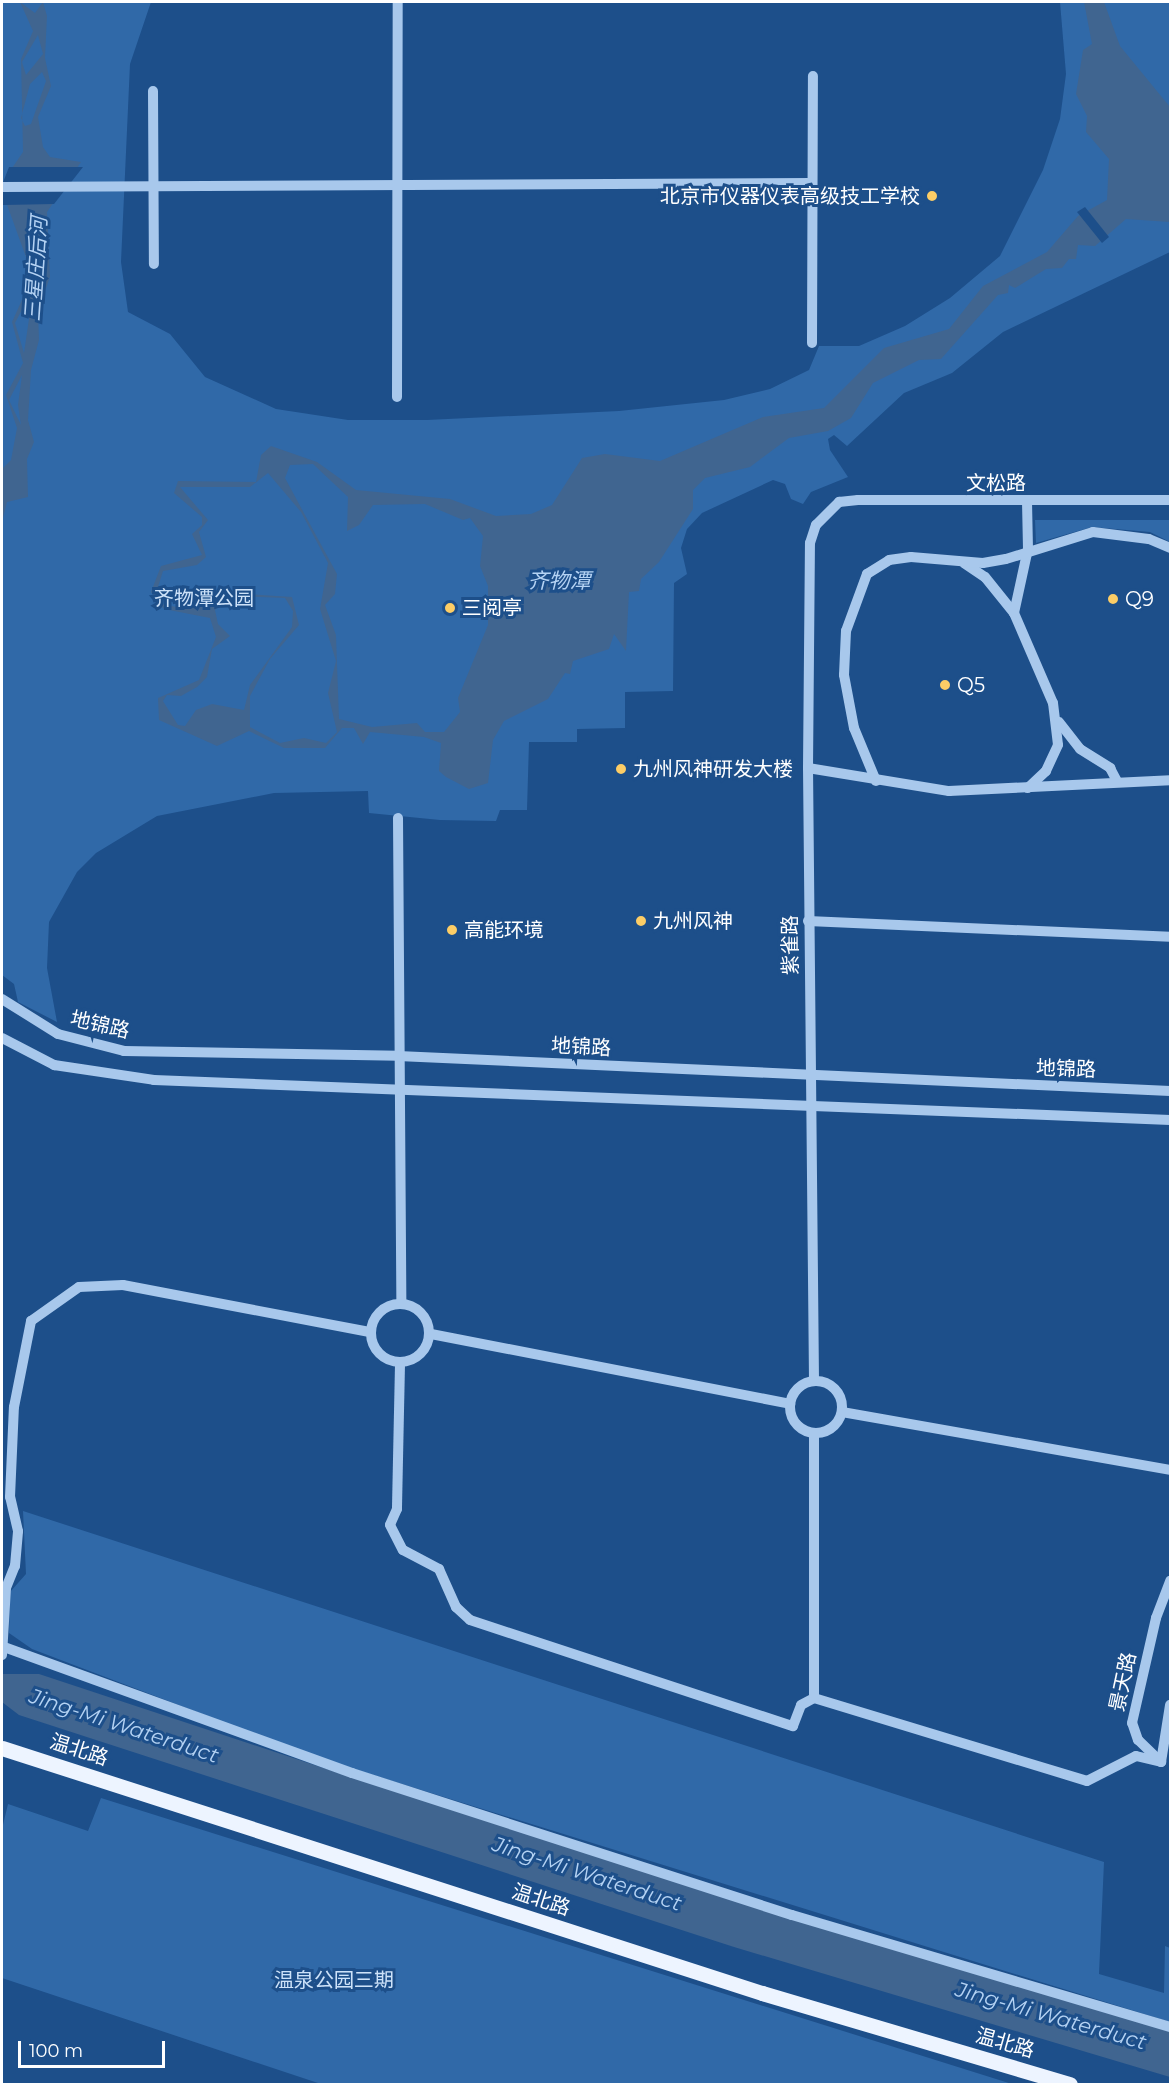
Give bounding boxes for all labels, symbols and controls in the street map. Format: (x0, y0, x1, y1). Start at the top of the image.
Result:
place label: 北京市仪器仪表高级技工学校 (660, 184, 920, 208)
marker: 北京市仪器仪表高级技工学校 (925, 189, 939, 203)
water label: 三星庄后河 (20, 216, 52, 322)
street label: 文松路 (966, 471, 1026, 495)
water label: 齐物潭 (528, 568, 590, 594)
park label: 齐物潭公园 (154, 586, 254, 610)
place label: Q9 (1125, 587, 1154, 611)
marker: Q9 (1106, 592, 1120, 606)
place label: 三阅亭 (462, 596, 522, 620)
marker: 三阅亭 (443, 601, 457, 615)
place label: Q5 (957, 673, 985, 697)
marker: Q5 (938, 678, 952, 692)
place label: 九州风神研发大楼 (633, 757, 793, 781)
marker: 九州风神研发大楼 (614, 762, 628, 776)
place label: 九州风神 (653, 909, 733, 933)
marker: 九州风神 (634, 914, 648, 928)
street label: 紫雀路 (778, 915, 802, 975)
place label: 高能环境 (464, 918, 544, 942)
marker: 高能环境 (445, 923, 459, 937)
street label: 地锦路 (68, 1007, 132, 1043)
street label: 地锦路 (550, 1033, 612, 1061)
street label: 地锦路 (1036, 1056, 1096, 1082)
street label: 景天路 (1105, 1650, 1141, 1714)
water label: Jing-Mi Waterduct (26, 1683, 222, 1769)
street label: 温北路 (47, 1729, 111, 1771)
water label: Jing-Mi Waterduct (489, 1831, 685, 1917)
street label: 温北路 (509, 1879, 573, 1921)
park label: 温泉公园三期 (274, 1968, 394, 1992)
water label: Jing-Mi Waterduct (953, 1977, 1149, 2055)
street label: 温北路 (973, 2023, 1037, 2063)
scale bar (21, 2029, 168, 2067)
text: 100 m (29, 2040, 83, 2062)

